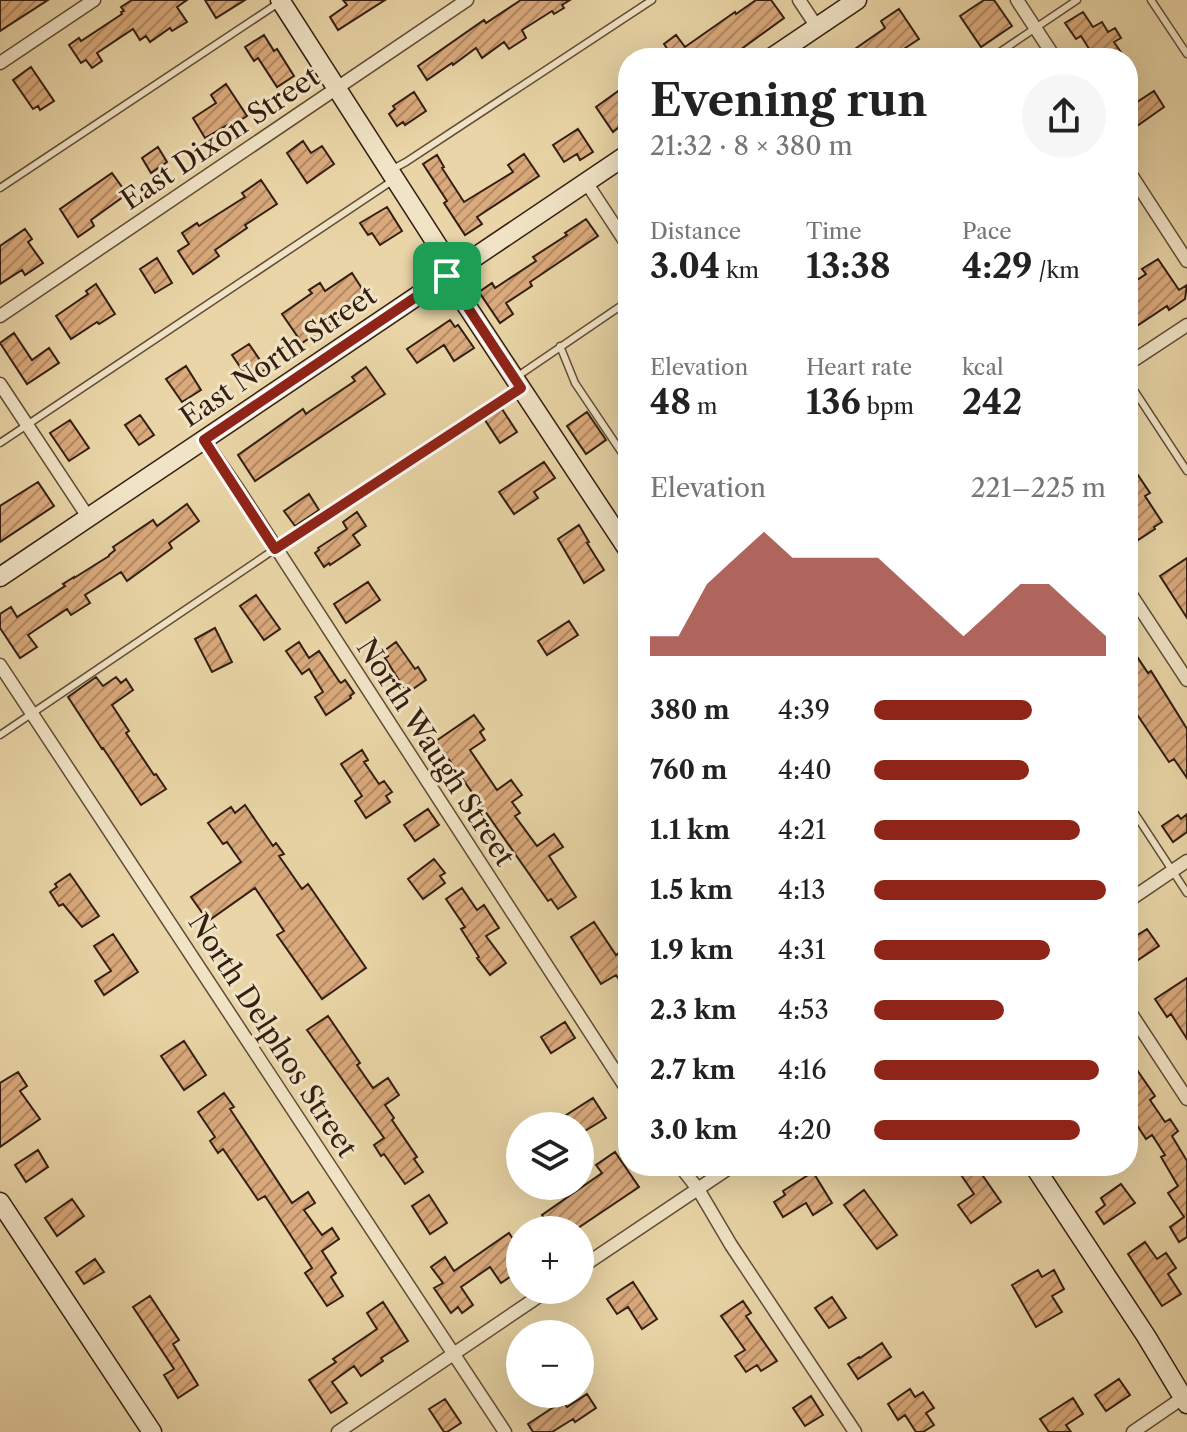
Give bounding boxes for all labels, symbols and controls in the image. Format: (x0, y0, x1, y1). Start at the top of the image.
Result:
street label: East Dixon Street (114, 59, 326, 217)
text: Evening run (650, 73, 927, 127)
button: share (1022, 74, 1106, 158)
text: 21:32 · 8 × 380 m (650, 130, 853, 162)
text: Distance (650, 218, 741, 245)
text: Time (806, 218, 862, 245)
text: Pace (962, 218, 1012, 245)
pin (413, 242, 481, 310)
text: 3.04 (650, 245, 720, 287)
text: 13:38 (806, 245, 891, 287)
text: 4:29 (962, 245, 1033, 287)
icon: arrive (425, 254, 469, 298)
text: km (720, 257, 759, 284)
text: /km (1033, 257, 1080, 284)
street label: East North Street (174, 278, 383, 434)
text: Elevation (650, 354, 748, 381)
text: Heart rate (806, 354, 912, 381)
text: kcal (962, 354, 1004, 381)
text: 48 (650, 381, 691, 423)
text: 136 (806, 381, 861, 423)
text: 242 (962, 381, 1022, 423)
text: m (691, 393, 717, 420)
text: bpm (861, 393, 914, 420)
text: Elevation (650, 472, 766, 504)
text: 221–225 m (971, 472, 1106, 504)
street label: North Waugh Street (350, 632, 522, 872)
text: 380 m (650, 694, 730, 726)
text: 4:39 (778, 694, 830, 726)
text: 760 m (650, 754, 727, 786)
text: 4:40 (778, 754, 832, 786)
text: 1.1 km (650, 814, 730, 846)
text: 4:21 (778, 814, 826, 846)
text: 1.5 km (650, 874, 733, 906)
text: 4:13 (778, 874, 826, 906)
street label: North Delphos Street (181, 907, 365, 1163)
text: 1.9 km (650, 934, 733, 966)
text: 4:31 (778, 934, 826, 966)
text: 2.3 km (650, 994, 737, 1026)
text: 4:53 (778, 994, 829, 1026)
text: 2.7 km (650, 1054, 735, 1086)
text: 4:16 (778, 1054, 826, 1086)
map controls (506, 1112, 594, 1408)
button: layers (506, 1112, 594, 1200)
text: 3.0 km (650, 1114, 738, 1146)
text: 4:20 (778, 1114, 832, 1146)
button: + (506, 1216, 594, 1304)
button: − (506, 1320, 594, 1408)

